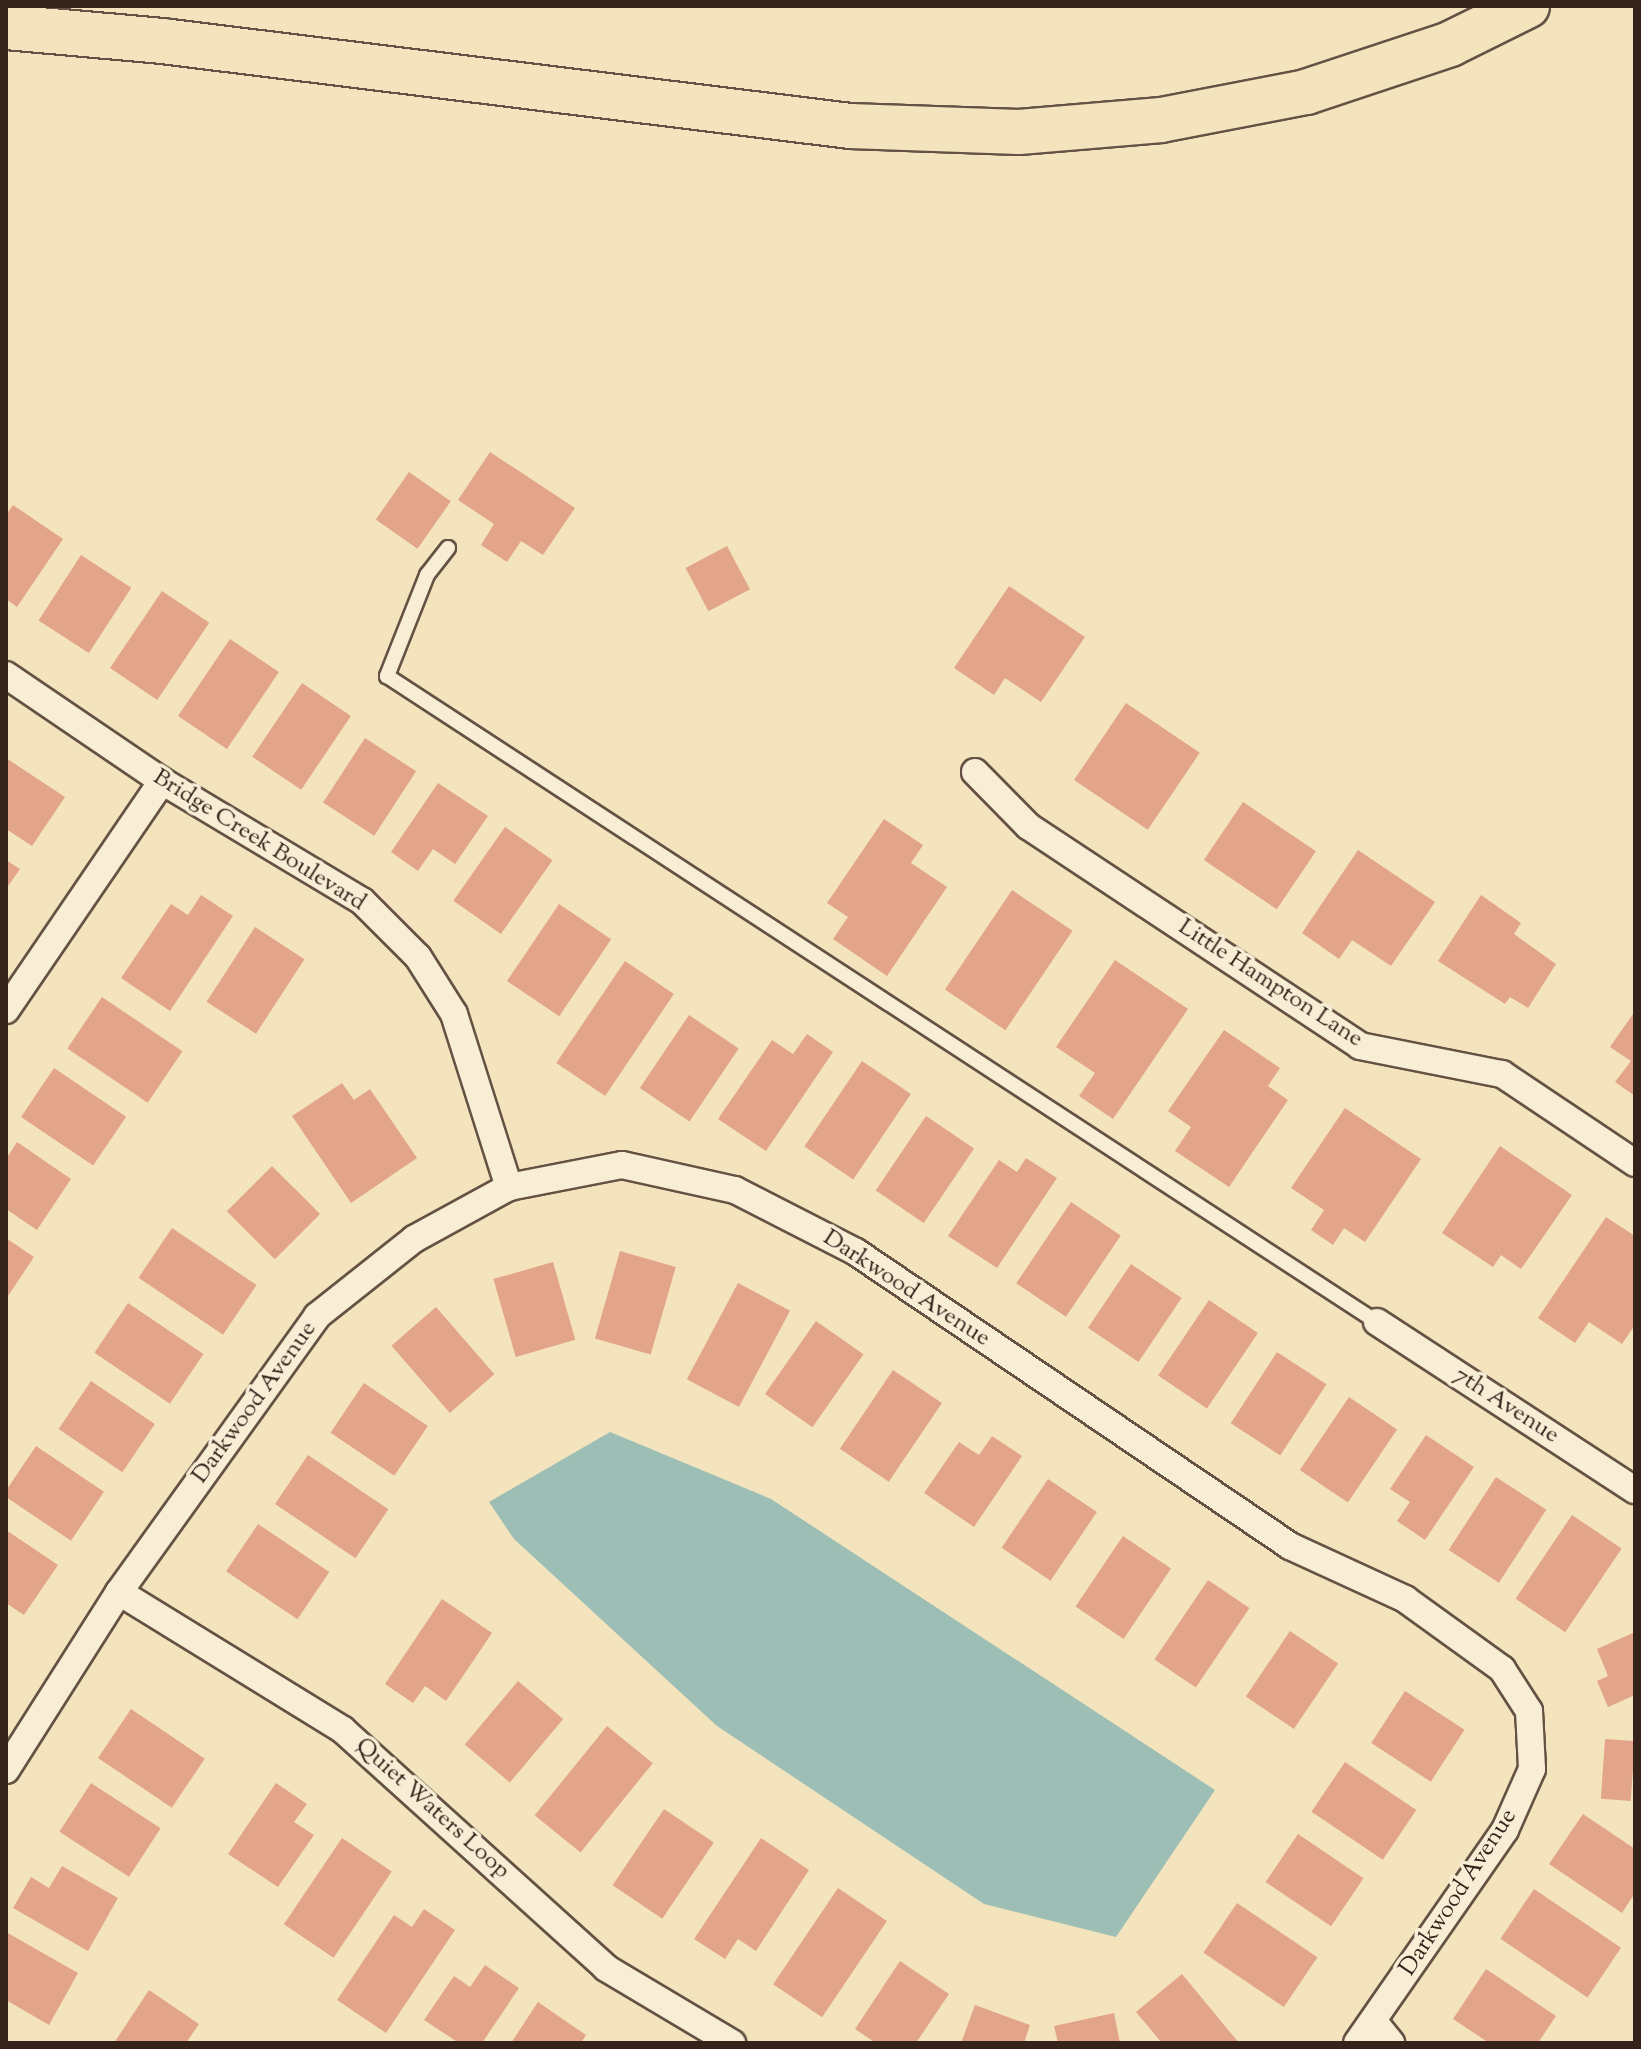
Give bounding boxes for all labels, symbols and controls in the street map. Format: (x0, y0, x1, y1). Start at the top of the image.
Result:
street label: Bridge Creek Boulevard (147, 764, 371, 918)
street label: Little Hampton Lane (1172, 914, 1368, 1054)
street label: Darkwood Avenue (817, 1224, 995, 1354)
street label: Darkwood Avenue (186, 1316, 324, 1490)
street label: 7th Avenue (1448, 1361, 1564, 1451)
street label: Quiet Waters Loop (349, 1732, 515, 1886)
street label: Darkwood Avenue (1394, 1804, 1524, 1982)

